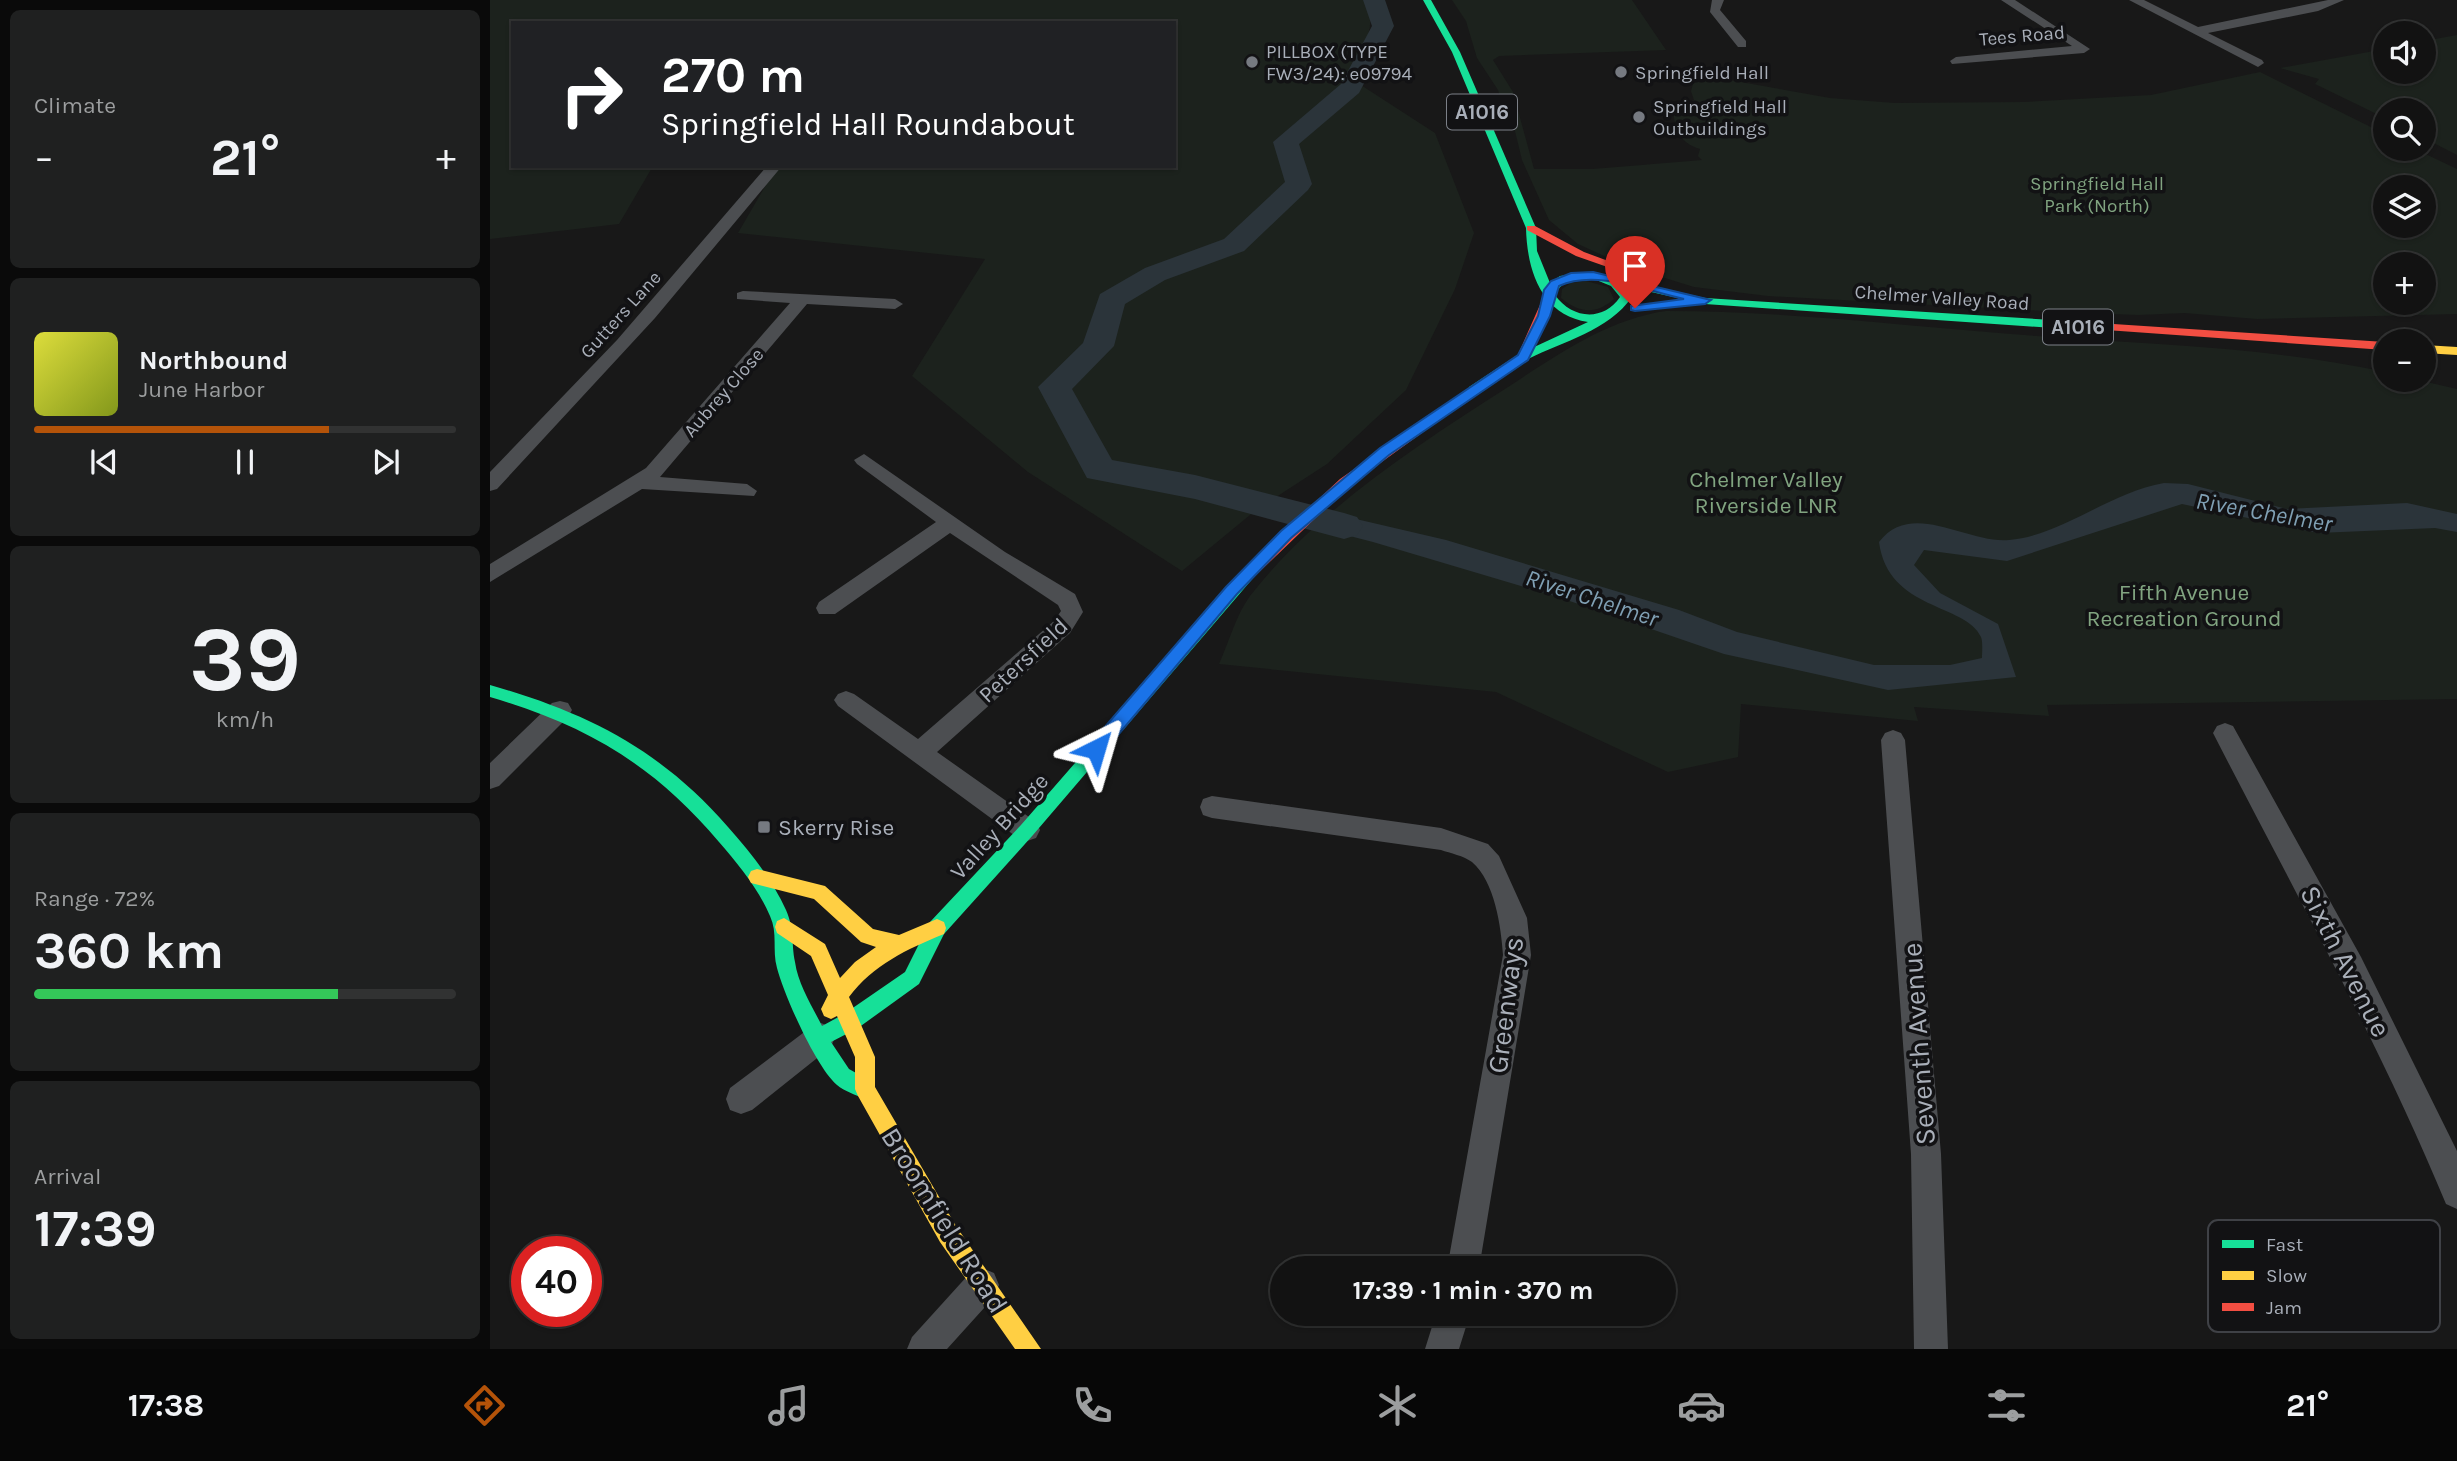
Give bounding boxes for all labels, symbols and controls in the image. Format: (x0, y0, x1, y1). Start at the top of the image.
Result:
street label: Tees Road (1978, 21, 2066, 51)
map controls (2373, 21, 2436, 392)
button: sound (2373, 21, 2436, 84)
place label: PILLBOX (TYPE FW3/24): e09794 (1266, 41, 1412, 85)
text: 270 m (661, 47, 805, 104)
icon: right (546, 49, 637, 140)
marker: PILLBOX (TYPE FW3/24): e09794 (1244, 54, 1260, 70)
place label: Springfield Hall (1635, 62, 1769, 84)
marker: Springfield Hall (1613, 64, 1629, 80)
text: Climate (34, 92, 116, 119)
road number: A1016 (1447, 94, 1517, 130)
place label: Springfield Hall Outbuildings (1653, 96, 1787, 140)
button: search (2373, 98, 2436, 161)
text: Springfield Hall Roundabout (661, 106, 1075, 143)
marker: Springfield Hall Outbuildings (1631, 109, 1647, 125)
text: 21° (210, 127, 280, 188)
text: − (34, 135, 54, 180)
text: + (436, 135, 456, 180)
park label: Springfield Hall Park (North) (2030, 173, 2164, 217)
button: layers (2373, 175, 2436, 238)
pin (1605, 236, 1665, 308)
icon: arrive (1616, 247, 1654, 285)
button: + (2373, 252, 2436, 315)
street label: Gutters Lane (576, 267, 666, 363)
street label: Chelmer Valley Road (1854, 281, 2030, 315)
road number: A1016 (2043, 310, 2113, 344)
button: − (2373, 329, 2436, 392)
street label: Aubrey Close (679, 344, 768, 442)
text: Northbound (139, 345, 288, 376)
text: June Harbor (139, 376, 264, 403)
icon: previous (85, 443, 123, 481)
icon: pause (226, 443, 264, 481)
icon: next (367, 443, 405, 481)
park label: Chelmer Valley Riverside LNR (1689, 466, 1843, 519)
water label: River Chelmer (2194, 486, 2335, 538)
water label: River Chelmer (1522, 563, 1663, 633)
park label: Fifth Avenue Recreation Ground (2086, 579, 2282, 632)
text: 39 (189, 607, 301, 713)
street label: Petersfield (973, 612, 1074, 708)
text: km/h (216, 706, 274, 733)
position arrow (1059, 712, 1133, 786)
street label: Valley Bridge (945, 768, 1054, 885)
place label: Skerry Rise (778, 814, 894, 841)
marker: Skerry Rise (756, 819, 772, 835)
street label: Sixth Avenue (2293, 880, 2398, 1043)
text: Range · 72% (34, 885, 155, 912)
text: 360 km (34, 920, 224, 981)
street label: Greenways (1481, 935, 1530, 1075)
street label: Seventh Avenue (1895, 942, 1942, 1146)
street label: Broomfield Road (874, 1122, 1015, 1319)
text: Arrival (34, 1163, 101, 1190)
text: 17:39 (34, 1198, 157, 1259)
legend (2208, 1220, 2440, 1332)
text: Fast (2266, 1234, 2303, 1256)
speed limit sign: 40 (511, 1236, 602, 1327)
text: Slow (2266, 1265, 2307, 1287)
text: 17:39 · 1 min · 370 m (1353, 1275, 1593, 1306)
text: Jam (2266, 1297, 2302, 1319)
icon: directions (460, 1381, 509, 1430)
icon: music (764, 1381, 813, 1430)
icon: phone (1068, 1381, 1117, 1430)
icon: climate (1373, 1381, 1422, 1430)
icon: car (1677, 1381, 1726, 1430)
icon: filters (1982, 1381, 2031, 1430)
text: 17:38 (128, 1387, 204, 1424)
text: 21° (2286, 1387, 2329, 1424)

